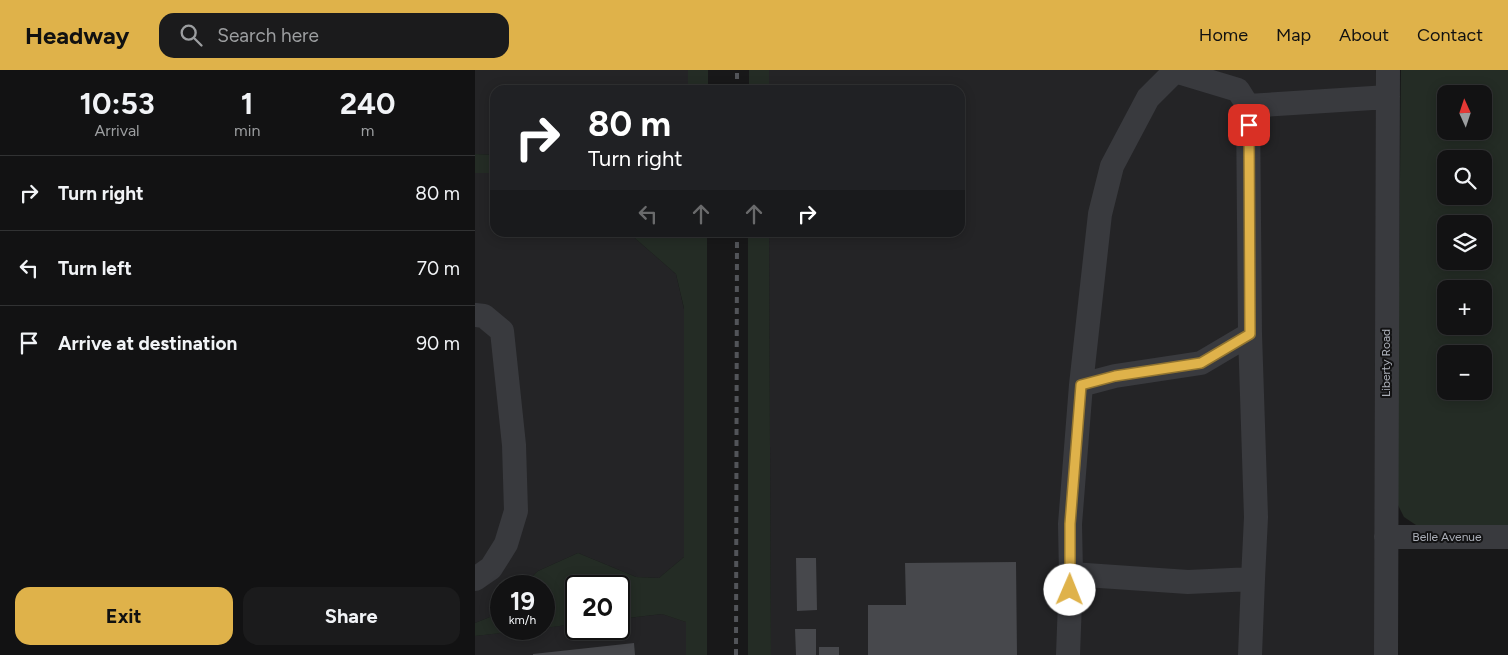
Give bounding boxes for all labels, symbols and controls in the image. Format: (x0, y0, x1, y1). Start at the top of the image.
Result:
search box (159, 13, 509, 58)
text: Headway (25, 21, 129, 50)
icon: search (177, 21, 205, 49)
text: Search here (217, 24, 319, 47)
text: Home (1199, 24, 1248, 46)
text: Map (1276, 24, 1311, 46)
text: About (1339, 24, 1389, 46)
text: Contact (1417, 24, 1483, 46)
text: 10:53 (79, 85, 155, 122)
text: 1 (241, 85, 254, 122)
text: 240 (340, 85, 396, 122)
north arrow (1437, 85, 1493, 140)
map controls (1437, 85, 1492, 400)
text: 80 m (588, 103, 671, 145)
pin (1228, 104, 1270, 146)
icon: right (505, 105, 570, 170)
icon: arrive (1235, 111, 1263, 139)
text: Arrival (94, 121, 140, 140)
text: min (234, 121, 260, 140)
text: m (361, 121, 374, 140)
text: Turn right (588, 145, 683, 172)
button: search (1437, 150, 1492, 205)
icon: right (15, 179, 43, 207)
text: Turn right (58, 182, 144, 205)
text: 80 m (415, 182, 460, 205)
icon: left (634, 200, 662, 228)
icon: ahead (687, 200, 715, 228)
icon: ahead (740, 200, 768, 228)
icon: right (793, 200, 821, 228)
button: layers (1437, 215, 1492, 270)
icon: left (15, 254, 43, 282)
text: Turn left (58, 257, 132, 280)
text: 70 m (417, 257, 460, 280)
button: + (1437, 280, 1492, 335)
icon: arrive (15, 329, 43, 357)
street label: Liberty Road (1379, 329, 1393, 397)
text: Arrive at destination (58, 332, 237, 355)
text: 90 m (416, 332, 460, 355)
button: − (1437, 345, 1492, 400)
street label: Belle Avenue (1412, 530, 1482, 544)
position arrow (1043, 563, 1095, 615)
speed limit sign: 20 (565, 575, 630, 640)
text: 19 (510, 586, 535, 616)
button: Exit (15, 587, 233, 645)
button: Share (243, 587, 460, 645)
text: km/h (509, 613, 536, 627)

